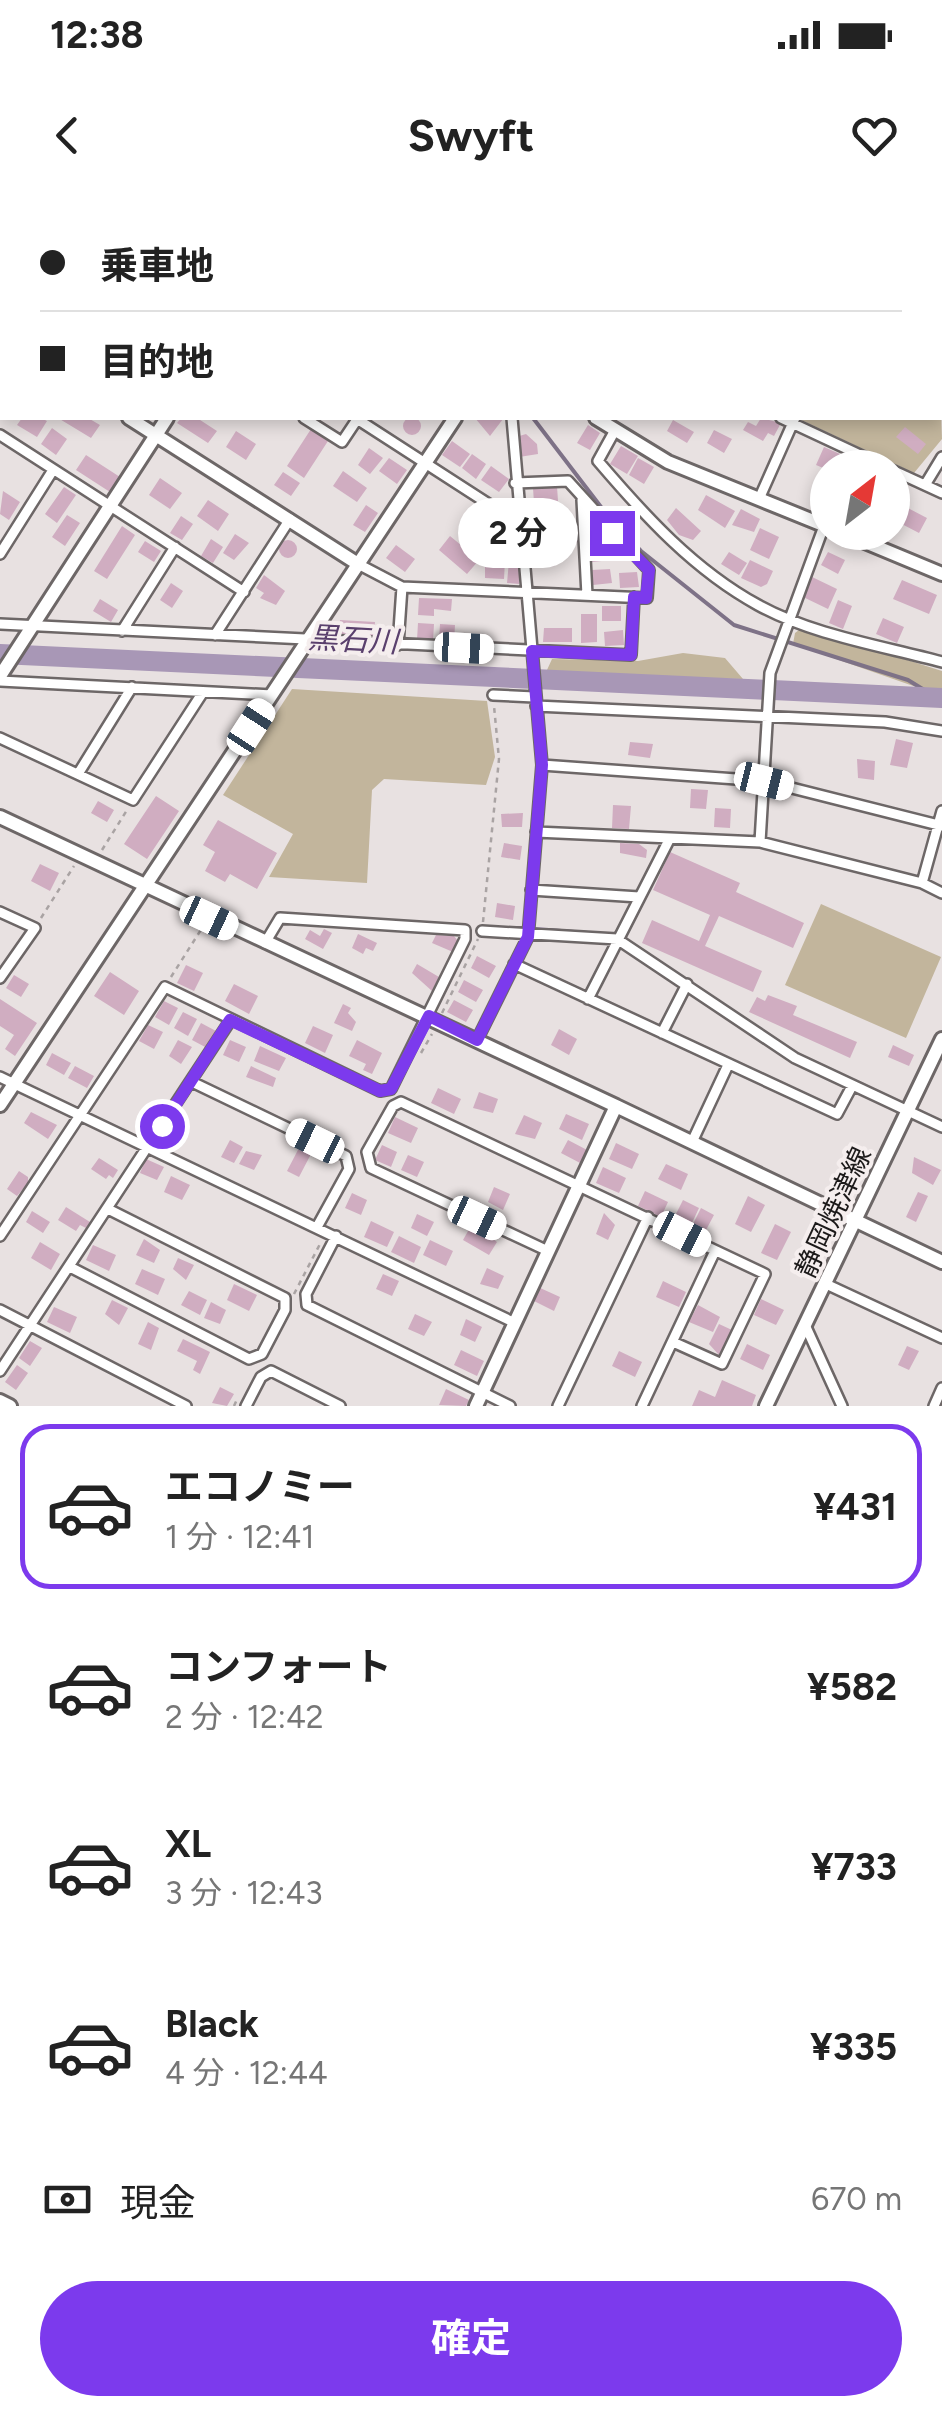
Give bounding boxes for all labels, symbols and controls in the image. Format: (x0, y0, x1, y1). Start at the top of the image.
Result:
text: 12:38 (50, 12, 144, 58)
icon: back (40, 108, 95, 163)
text: Swyft (408, 108, 534, 162)
icon: heart (847, 108, 902, 163)
text: 乗車地 (100, 243, 214, 289)
text: 目的地 (100, 339, 214, 385)
north arrow (810, 450, 910, 550)
map controls (810, 450, 910, 550)
callout: 2 分 (457, 498, 577, 568)
route end (590, 511, 635, 556)
text: 2 分 (489, 514, 547, 552)
water label: 黒石川 (307, 619, 402, 660)
car (433, 631, 495, 665)
car (222, 694, 280, 760)
car (731, 759, 797, 803)
car (175, 892, 243, 944)
route start (140, 1104, 185, 1149)
car (281, 1114, 349, 1168)
street label: 静岡焼津線 (788, 1141, 878, 1283)
car (443, 1192, 511, 1244)
car (648, 1207, 716, 1261)
icon: car (45, 1462, 135, 1552)
text: エコノミー (165, 1464, 355, 1510)
text: ¥431 (813, 1484, 897, 1530)
text: 1 分 · 12:41 (165, 1518, 314, 1556)
icon: car (45, 1642, 135, 1732)
text: コンフォート (165, 1644, 392, 1690)
text: ¥582 (807, 1664, 897, 1710)
text: 2 分 · 12:42 (165, 1698, 324, 1736)
text: XL (165, 1821, 211, 1867)
icon: car (45, 1822, 135, 1912)
text: ¥733 (811, 1844, 897, 1890)
text: 3 分 · 12:43 (165, 1874, 323, 1912)
text: Black (165, 2001, 259, 2047)
icon: car (45, 2002, 135, 2092)
text: ¥335 (810, 2024, 897, 2070)
text: 4 分 · 12:44 (165, 2054, 328, 2092)
icon: cash (40, 2172, 95, 2227)
text: 現金 (120, 2180, 196, 2226)
text: 670 m (811, 2180, 902, 2218)
button: 確定 (40, 2281, 902, 2396)

